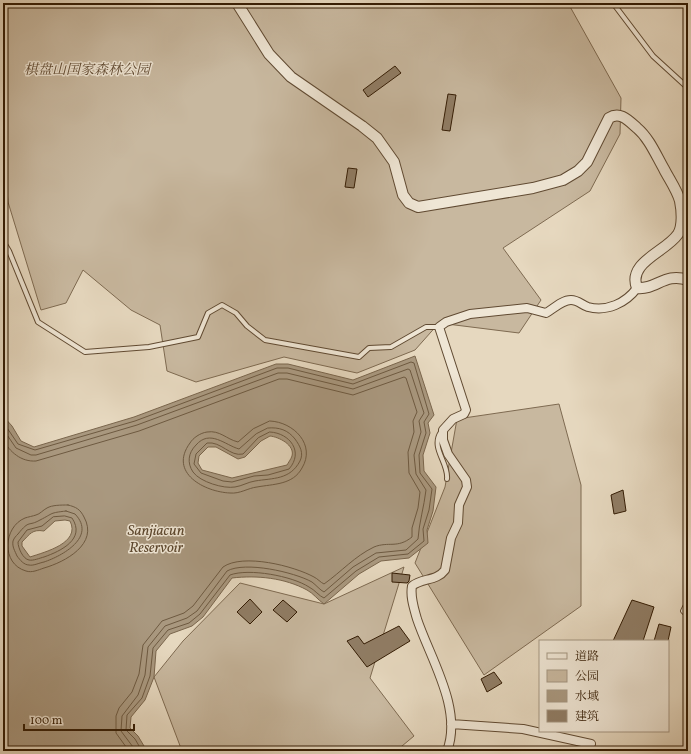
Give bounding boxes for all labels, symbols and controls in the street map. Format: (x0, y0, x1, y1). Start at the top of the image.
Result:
park label: 棋盘山国家森林公园 (24, 61, 152, 80)
water label: Sanjiacun Reservoir (128, 521, 185, 559)
legend (539, 640, 669, 732)
text: 道路 (575, 649, 599, 665)
text: 公园 (575, 669, 599, 685)
text: 水域 (575, 689, 599, 705)
scale bar (24, 706, 134, 732)
text: 建筑 (575, 709, 599, 725)
text: 100 m (30, 713, 63, 729)

